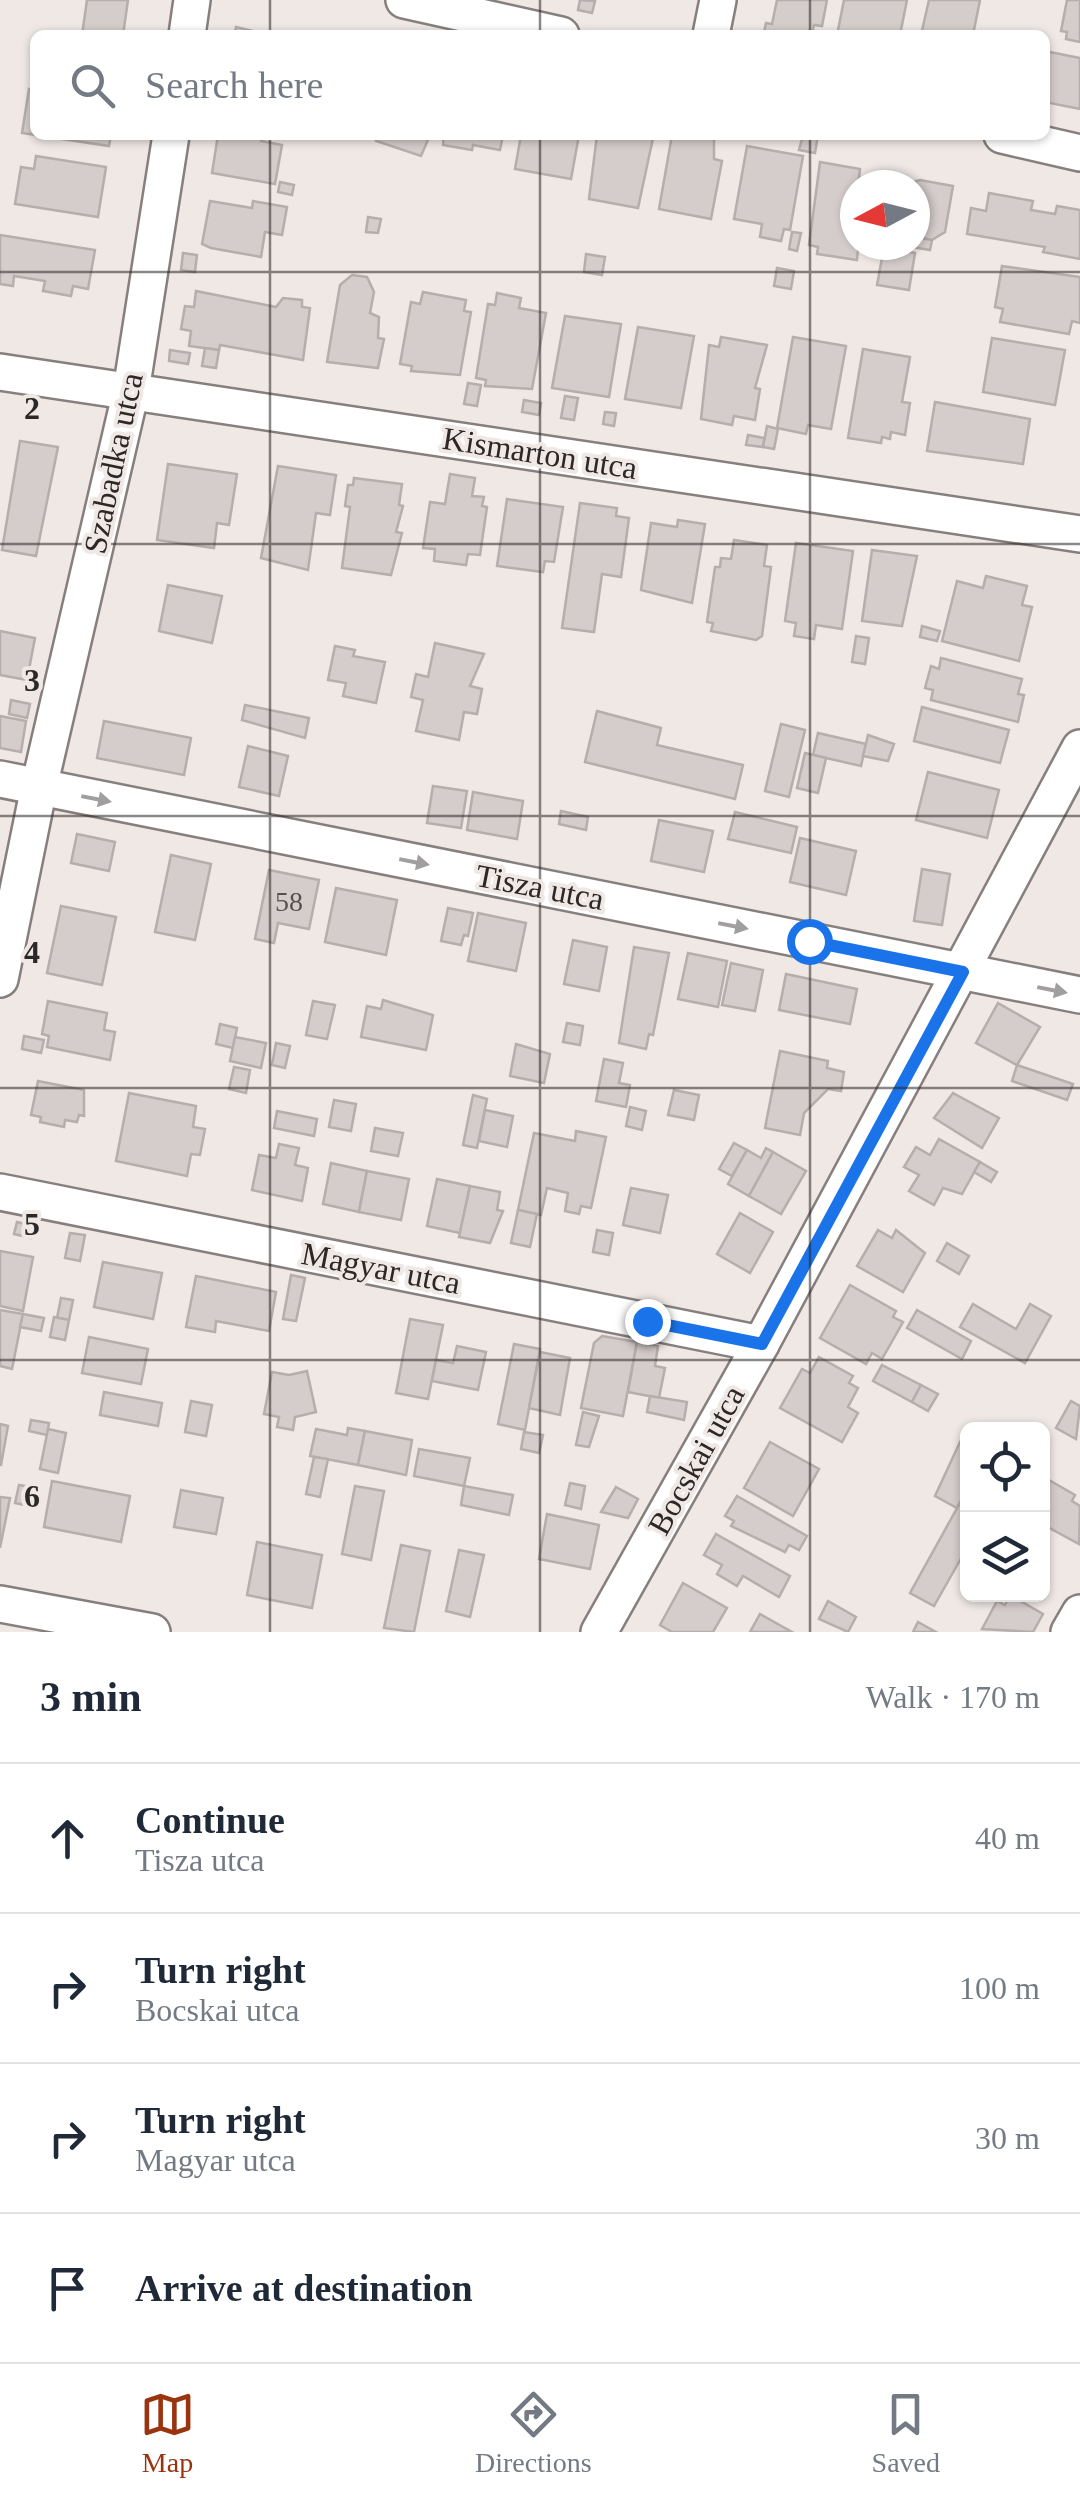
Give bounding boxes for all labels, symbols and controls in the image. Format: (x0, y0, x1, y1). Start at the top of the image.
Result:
search box (30, 30, 1050, 140)
icon: search (65, 58, 120, 113)
text: Search here (145, 64, 323, 106)
north arrow (840, 170, 930, 260)
street label: Szabadka utca (76, 369, 150, 557)
text: 2 (24, 390, 40, 426)
street label: Kismarton utca (440, 420, 640, 486)
text: 3 (24, 662, 40, 698)
one-way arrow (80, 791, 111, 807)
one-way arrow (399, 855, 430, 871)
street label: Tisza utca (473, 857, 607, 917)
house number: 58 (275, 886, 303, 917)
one-way arrow (718, 918, 749, 934)
route start (787, 919, 833, 965)
text: 4 (24, 934, 40, 970)
one-way arrow (1037, 982, 1068, 998)
text: 5 (24, 1206, 40, 1242)
street label: Magyar utca (299, 1235, 463, 1301)
route end (625, 1299, 671, 1345)
street label: Bocskai utca (640, 1379, 752, 1541)
map controls (960, 1422, 1050, 1602)
button: locate (960, 1422, 1050, 1512)
text: 6 (24, 1478, 40, 1514)
button: layers (960, 1512, 1050, 1602)
text: 3 min (40, 1674, 142, 1720)
text: Walk · 170 m (866, 1679, 1040, 1715)
text: Continue (135, 1799, 285, 1841)
icon: ahead (40, 1811, 95, 1866)
text: 40 m (975, 1820, 1040, 1856)
text: Tisza utca (135, 1842, 264, 1878)
text: Turn right (135, 1949, 306, 1991)
icon: right (40, 1961, 95, 2016)
text: 100 m (959, 1970, 1040, 2006)
text: Bocskai utca (135, 1992, 299, 2028)
text: Turn right (135, 2099, 306, 2141)
icon: right (40, 2111, 95, 2166)
text: 30 m (975, 2120, 1040, 2156)
text: Magyar utca (135, 2142, 296, 2178)
icon: arrive (40, 2261, 95, 2316)
text: Arrive at destination (135, 2267, 473, 2309)
tab: Map (140, 2387, 195, 2479)
tab: Directions (475, 2387, 592, 2479)
tab: Saved (872, 2387, 940, 2479)

